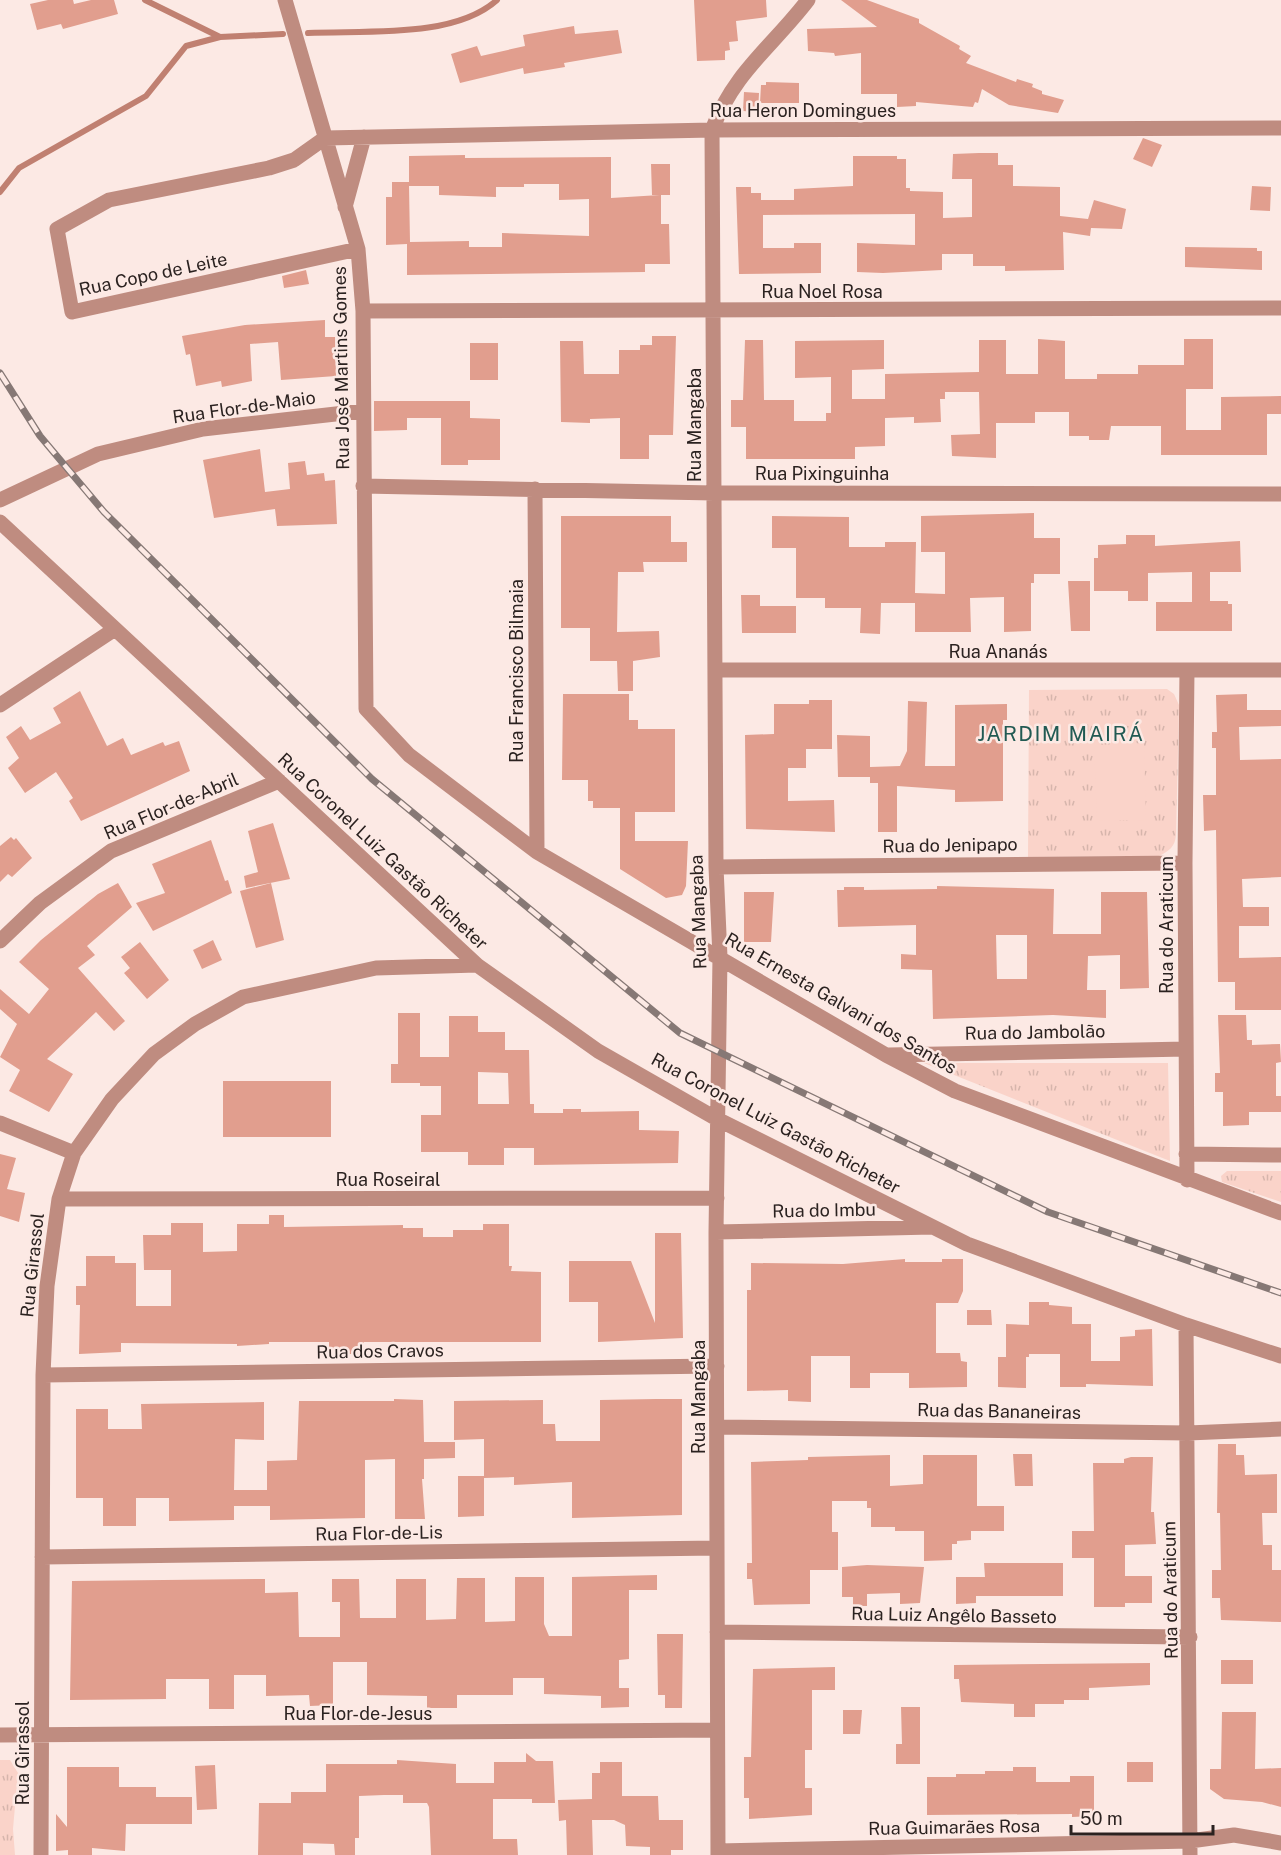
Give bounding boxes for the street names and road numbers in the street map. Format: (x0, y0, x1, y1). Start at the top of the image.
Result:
street label: Rua Heron Domingues (710, 100, 896, 121)
street label: Rua Copo de Leite (77, 248, 229, 300)
street label: Rua José Martins Gomes (329, 266, 353, 470)
street label: Rua Noel Rosa (761, 281, 883, 302)
street label: Rua Mangaba (684, 368, 705, 482)
street label: Rua Flor-de-Maio (171, 387, 317, 427)
street label: Rua Pixinguinha (755, 463, 889, 484)
street label: Rua Francisco Bilmaia (506, 579, 527, 763)
street label: Rua Ananás (948, 641, 1048, 662)
street label: Rua Coronel Luiz Gastão Richeter (274, 748, 492, 954)
street label: Rua Flor-de-Abril (101, 768, 241, 844)
street label: Rua do Jenipapo (882, 833, 1018, 857)
street label: Rua Mangaba (686, 854, 710, 970)
street label: Rua do Araticum (1156, 856, 1177, 994)
street label: Rua Ernesta Galvani dos Santos (722, 928, 960, 1078)
street label: Rua do Jambolão (964, 1020, 1106, 1044)
street label: Rua Coronel Luiz Gastão Richeter (648, 1048, 904, 1198)
street label: Rua Roseiral (336, 1169, 440, 1190)
street label: Rua do Imbu (772, 1199, 876, 1221)
street label: Rua Girassol (16, 1212, 48, 1318)
street label: Rua dos Cravos (316, 1339, 444, 1363)
street label: Rua Mangaba (688, 1340, 709, 1454)
street label: Rua das Bananeiras (917, 1399, 1081, 1423)
street label: Rua Flor-de-Lis (315, 1521, 443, 1545)
street label: Rua do Araticum (1158, 1521, 1182, 1659)
street label: Rua Luiz Angêlo Basseto (851, 1603, 1057, 1627)
street label: Rua Girassol (12, 1701, 33, 1805)
street label: Rua Flor-de-Jesus (284, 1703, 432, 1724)
street label: Rua Guimarães Rosa (868, 1815, 1040, 1839)

